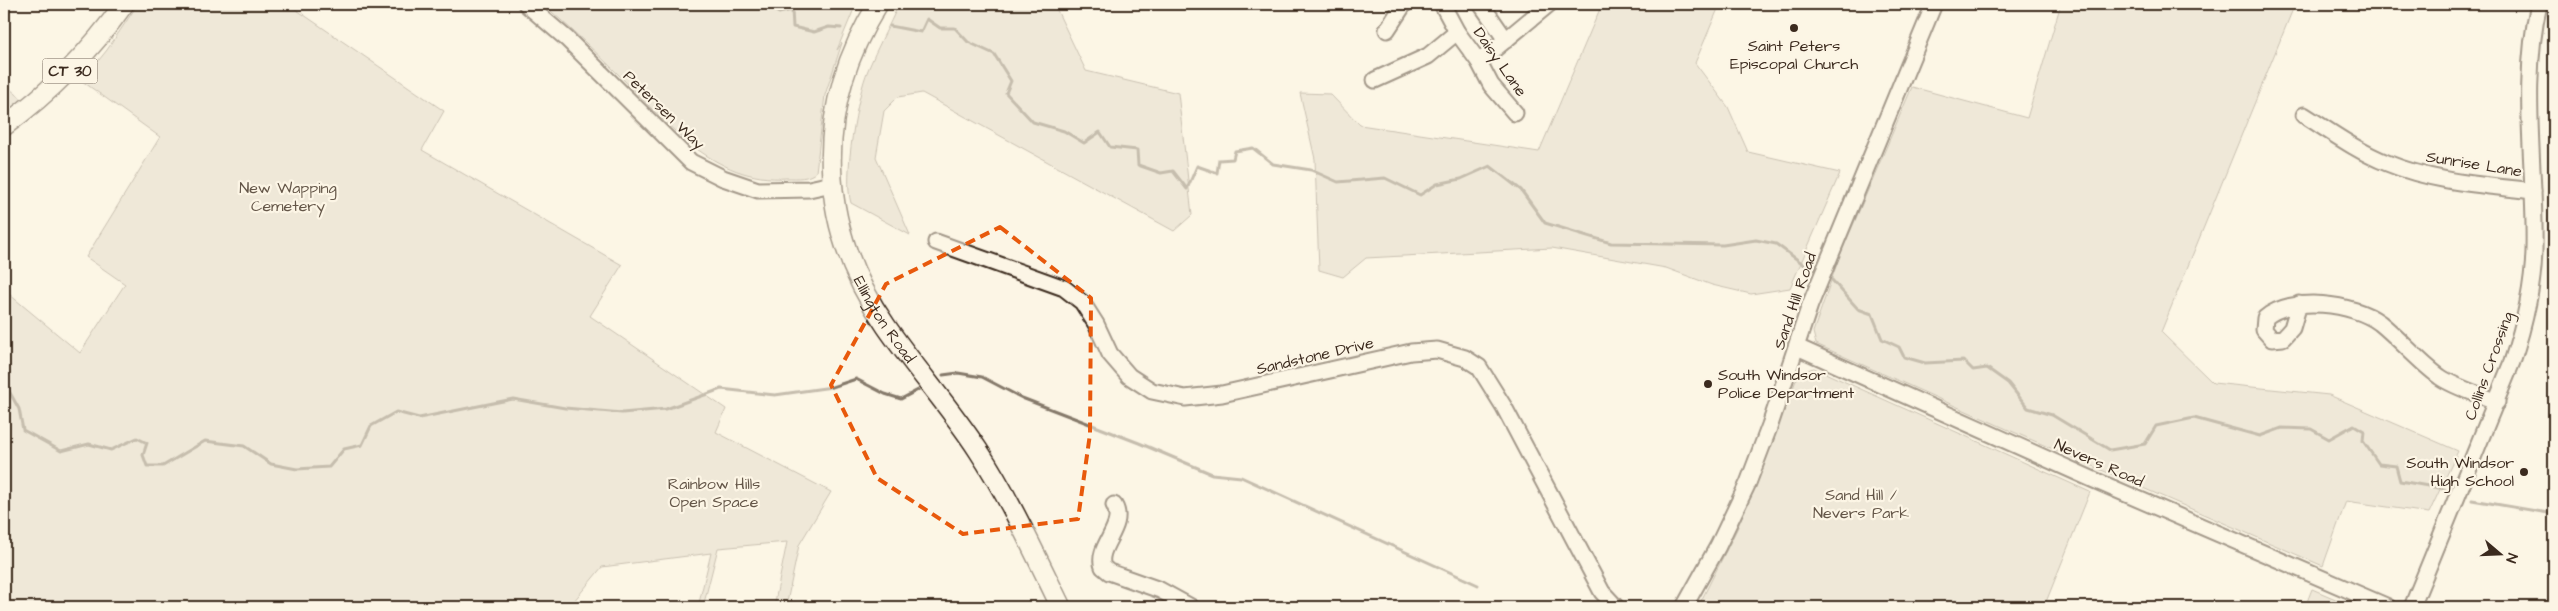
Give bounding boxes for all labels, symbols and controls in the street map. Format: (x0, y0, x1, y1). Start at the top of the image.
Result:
marker: Saint Peters Episcopal Church (1788, 22, 1800, 34)
street label: Daisy Lane (1467, 23, 1532, 102)
place label: Saint Peters Episcopal Church (1730, 35, 1858, 75)
road number: CT 30 (42, 58, 98, 84)
street label: Petersen Way (618, 65, 710, 156)
street label: Sunrise Lane (2425, 146, 2524, 182)
park label: New Wapping Cemetery (239, 177, 337, 218)
street label: Sand Hill Road (1768, 250, 1822, 352)
street label: Ellington Road (848, 272, 920, 368)
street label: Collins Crossing (2459, 309, 2520, 424)
street label: Sandstone Drive (1254, 332, 1376, 380)
place label: South Windsor Police Department (1718, 364, 1855, 404)
marker: South Windsor Police Department (1702, 378, 1714, 390)
street label: Nevers Road (2051, 433, 2147, 493)
place label: South Windsor High School (2406, 452, 2514, 493)
marker: South Windsor High School (2518, 466, 2530, 478)
park label: Rainbow Hills Open Space (668, 473, 760, 513)
park label: Sand Hill / Nevers Park (1813, 484, 1909, 524)
north arrow (2476, 528, 2526, 578)
text: N (2500, 550, 2522, 566)

